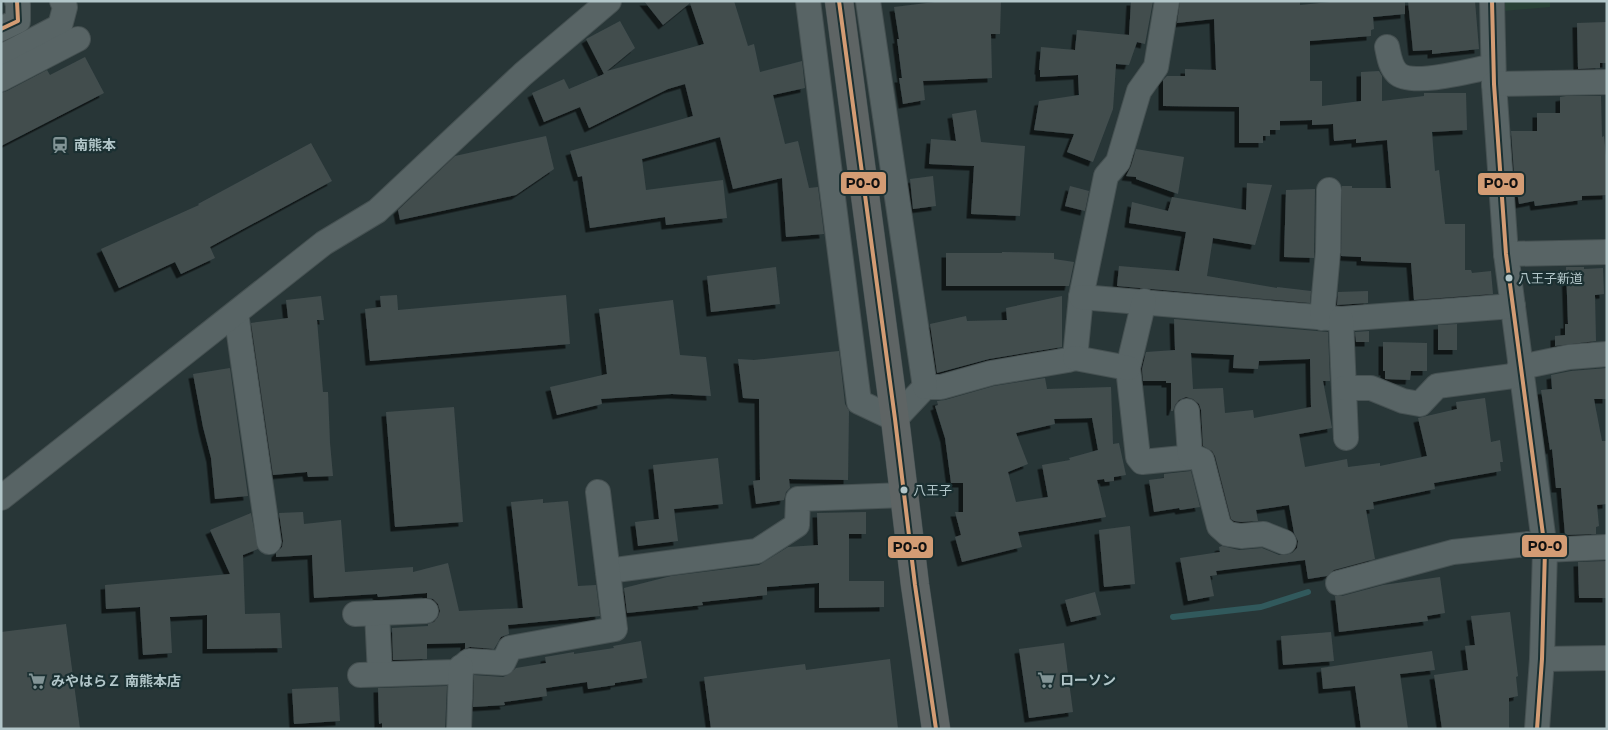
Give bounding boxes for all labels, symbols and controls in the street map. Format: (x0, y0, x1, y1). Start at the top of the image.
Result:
station icon: 南熊本 (50, 135, 70, 155)
place label: 南熊本 (74, 136, 116, 154)
line badge: P0-0 (840, 171, 887, 195)
line badge: P0-0 (1477, 172, 1525, 196)
text: P0-0 (846, 174, 880, 192)
text: P0-0 (1484, 174, 1518, 192)
place label: 八王子新道 (1518, 270, 1583, 286)
marker: 八王子新道 (1504, 273, 1514, 283)
place label: 八王子 (913, 482, 952, 498)
marker: 八王子 (899, 485, 909, 495)
line badge: P0-0 (1521, 534, 1568, 558)
line badge: P0-0 (887, 535, 934, 559)
text: P0-0 (1528, 537, 1562, 555)
text: P0-0 (893, 538, 927, 556)
supermarket icon: ローソン (1036, 670, 1056, 690)
supermarket icon: みやはらＺ 南熊本店 (27, 671, 47, 691)
place label: ローソン (1060, 671, 1116, 689)
place label: みやはらＺ 南熊本店 (51, 672, 181, 690)

